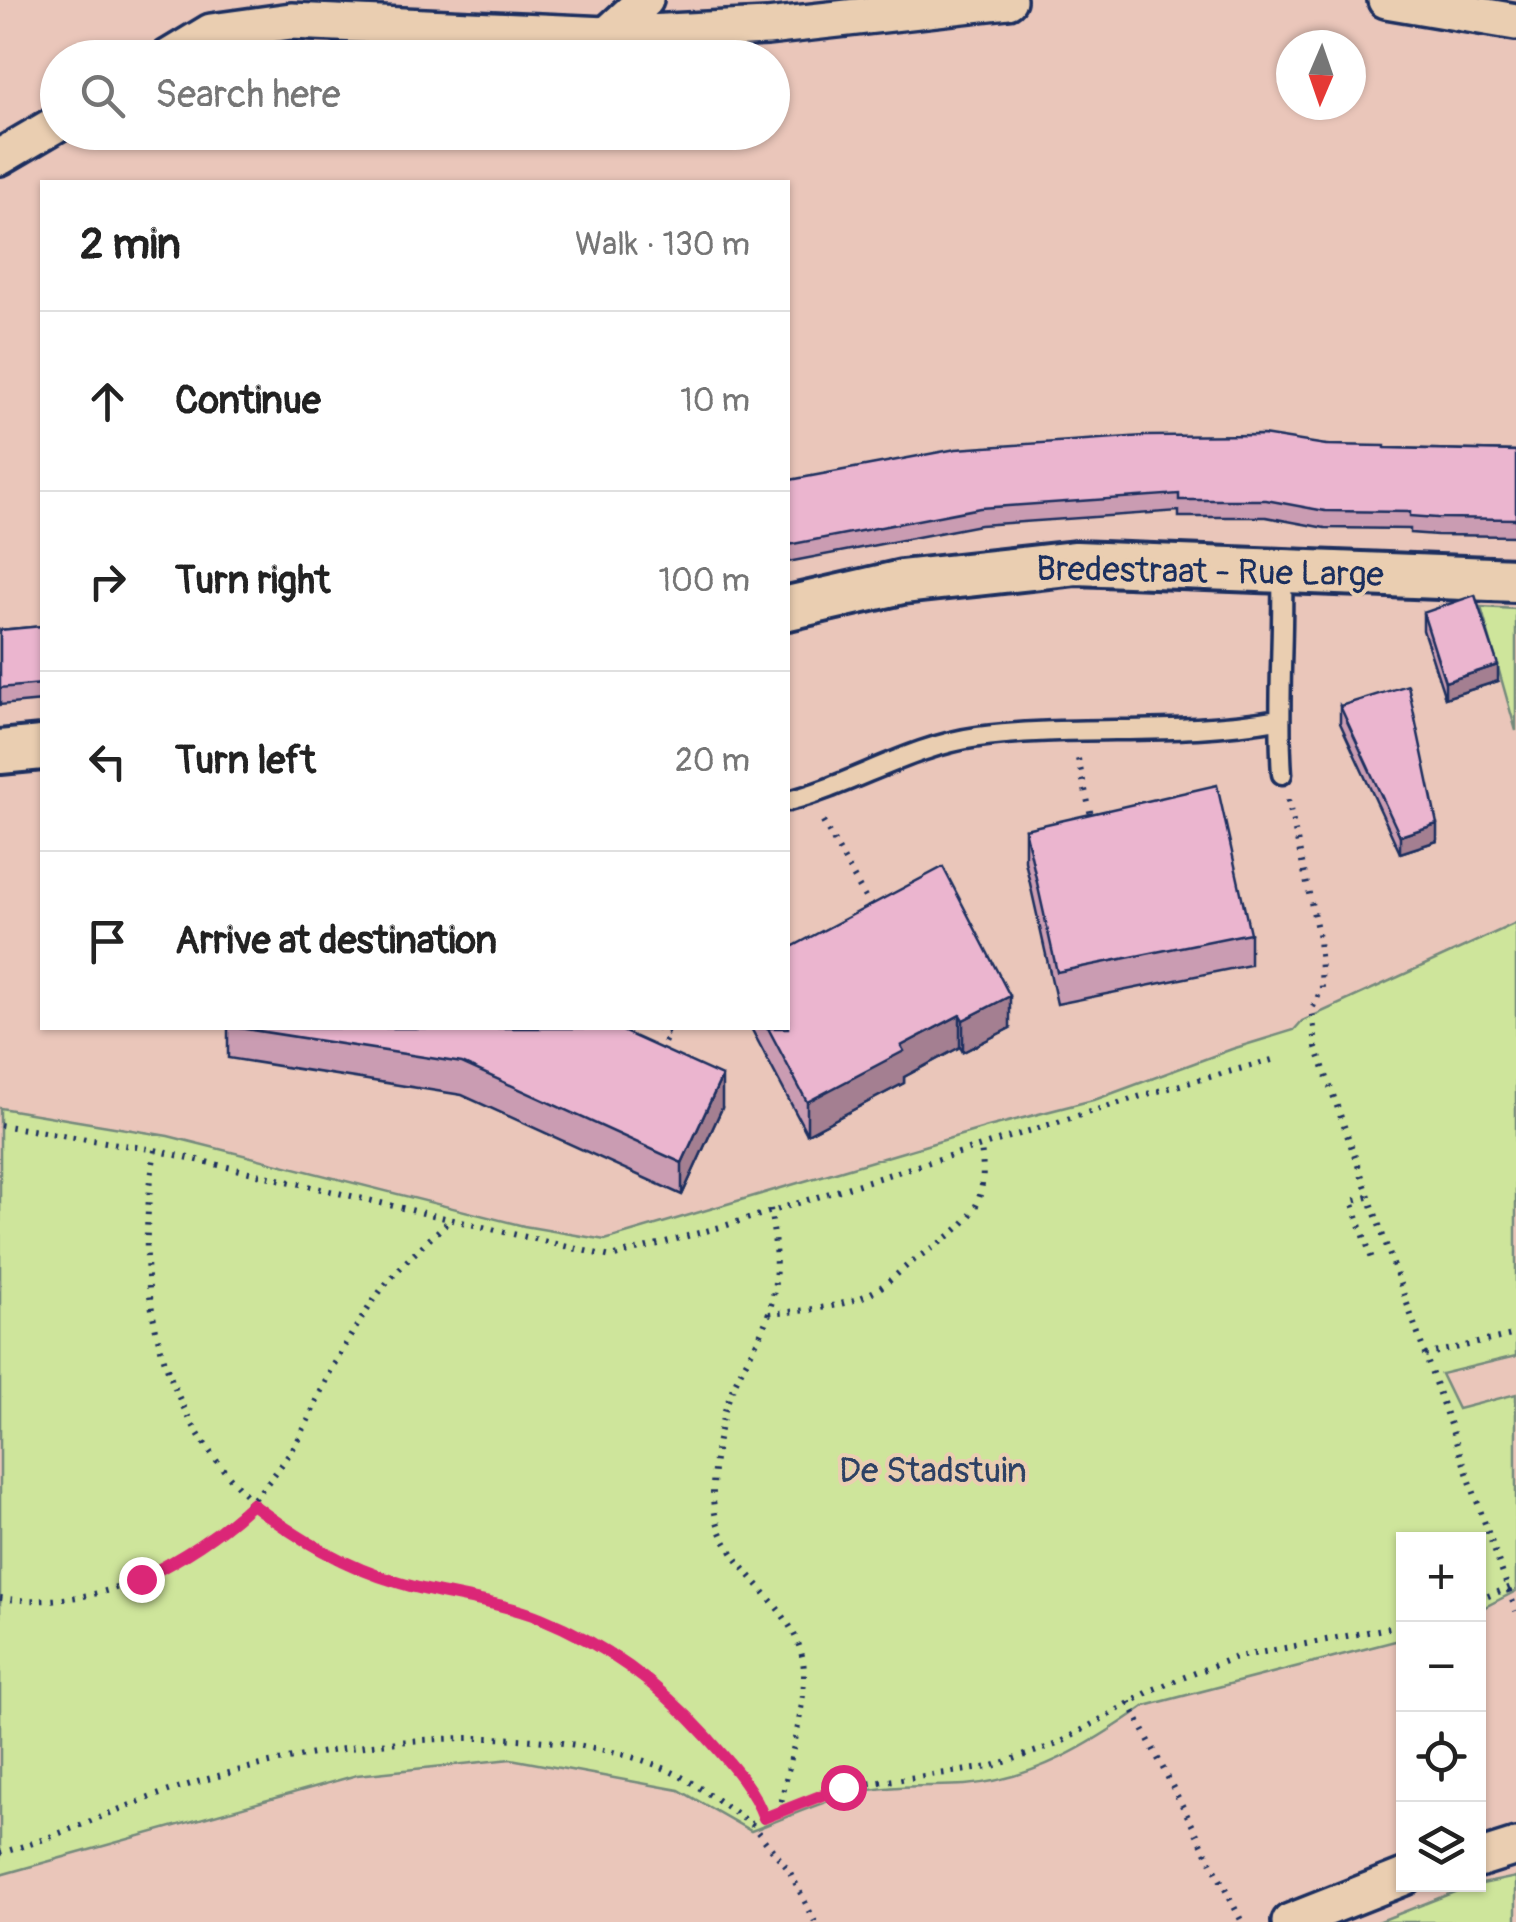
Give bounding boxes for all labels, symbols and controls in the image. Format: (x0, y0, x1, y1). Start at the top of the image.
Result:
north arrow (1276, 30, 1366, 120)
search box (40, 40, 790, 150)
icon: search (75, 68, 130, 123)
text: Search here (155, 71, 341, 119)
text: 2 min (80, 219, 181, 271)
text: Walk · 130 m (575, 225, 750, 265)
icon: ahead (80, 374, 135, 429)
text: Continue (175, 377, 321, 425)
text: 10 m (680, 381, 750, 421)
street label: Bredestraat - Rue Large (1036, 547, 1384, 597)
icon: right (80, 554, 135, 609)
text: Turn right (175, 557, 330, 605)
text: 100 m (658, 561, 750, 601)
icon: left (80, 734, 135, 789)
text: Turn left (175, 737, 316, 785)
text: 20 m (675, 741, 750, 781)
icon: arrive (80, 914, 135, 969)
text: Arrive at destination (175, 917, 497, 965)
park label: De Stadstuin (839, 1449, 1027, 1493)
map controls (1396, 1532, 1486, 1892)
button: + (1396, 1532, 1486, 1622)
route end (119, 1557, 165, 1603)
button: − (1396, 1622, 1486, 1712)
button: locate (1396, 1712, 1486, 1802)
route start (821, 1765, 867, 1811)
button: layers (1396, 1802, 1486, 1892)

